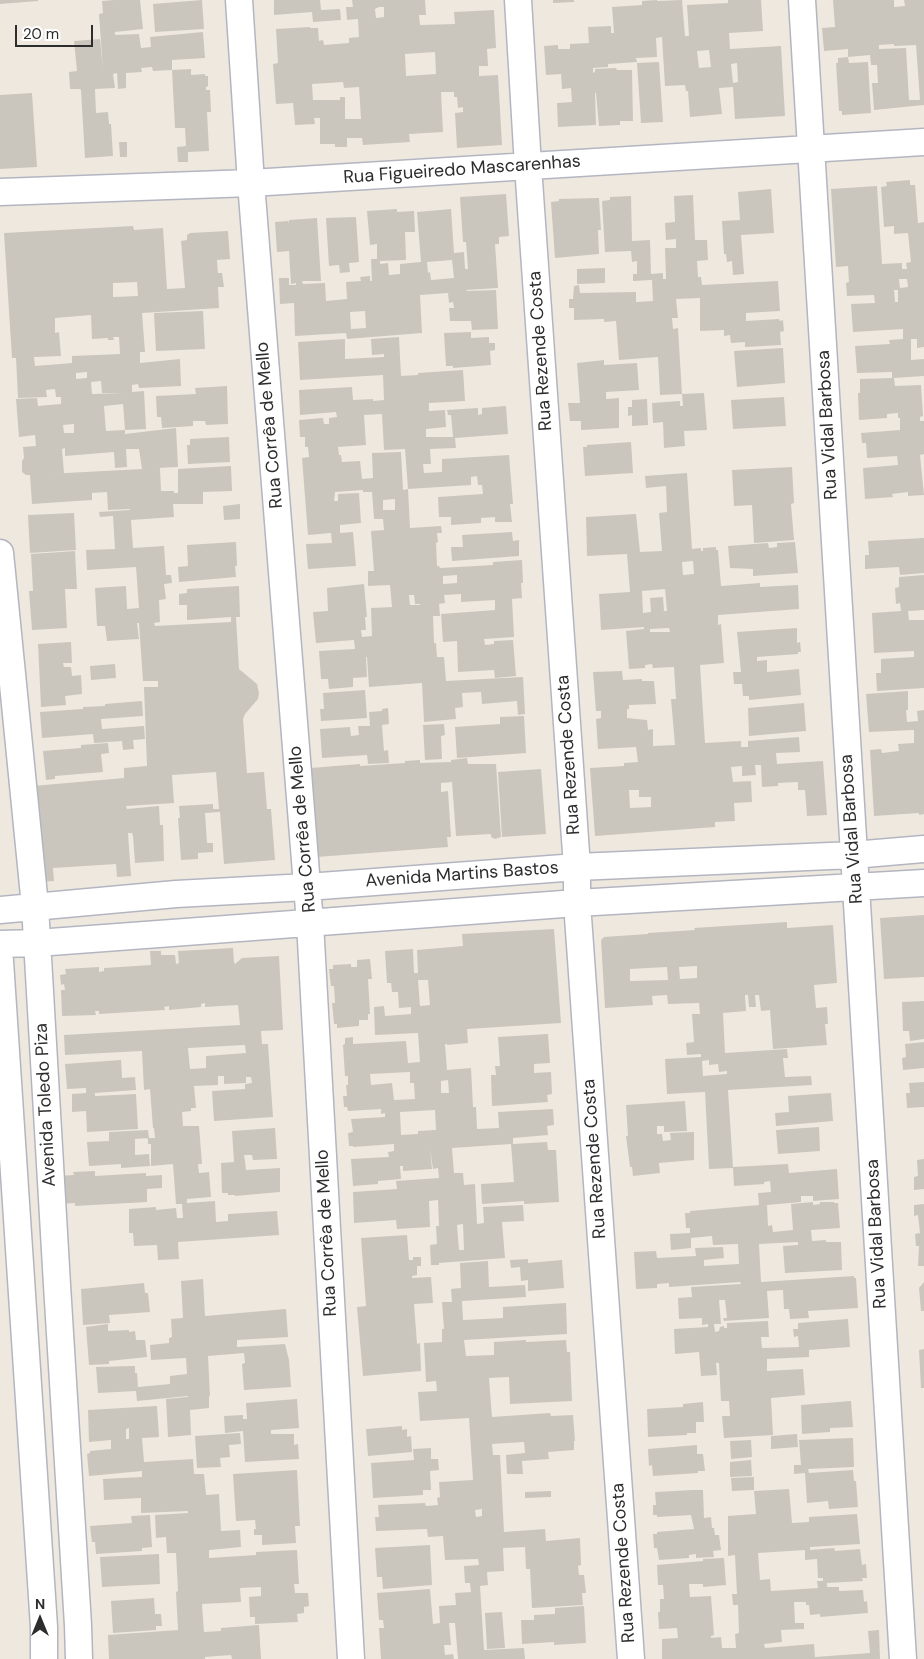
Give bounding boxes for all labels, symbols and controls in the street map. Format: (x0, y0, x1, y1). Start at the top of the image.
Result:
scale bar (18, 15, 95, 47)
text: 20 m (23, 24, 59, 44)
street label: Rua Figueiredo Mascarenhas (343, 151, 581, 189)
street label: Rua Rezende Costa (525, 270, 557, 432)
street label: Rua Corrêa de Mello (252, 341, 288, 509)
street label: Rua Vidal Barbosa (813, 350, 843, 500)
street label: Rua Rezende Costa (553, 674, 585, 836)
street label: Rua Corrêa de Mello (285, 745, 321, 913)
street label: Rua Vidal Barbosa (836, 753, 868, 905)
street label: Avenida Martins Bastos (365, 857, 559, 893)
street label: Avenida Toledo Piza (31, 1023, 61, 1187)
street label: Rua Rezende Costa (579, 1078, 611, 1240)
street label: Rua Corrêa de Mello (312, 1149, 342, 1317)
street label: Rua Vidal Barbosa (862, 1159, 892, 1309)
street label: Rua Rezende Costa (608, 1482, 640, 1644)
north arrow (15, 1594, 65, 1644)
text: N (35, 1595, 45, 1613)

